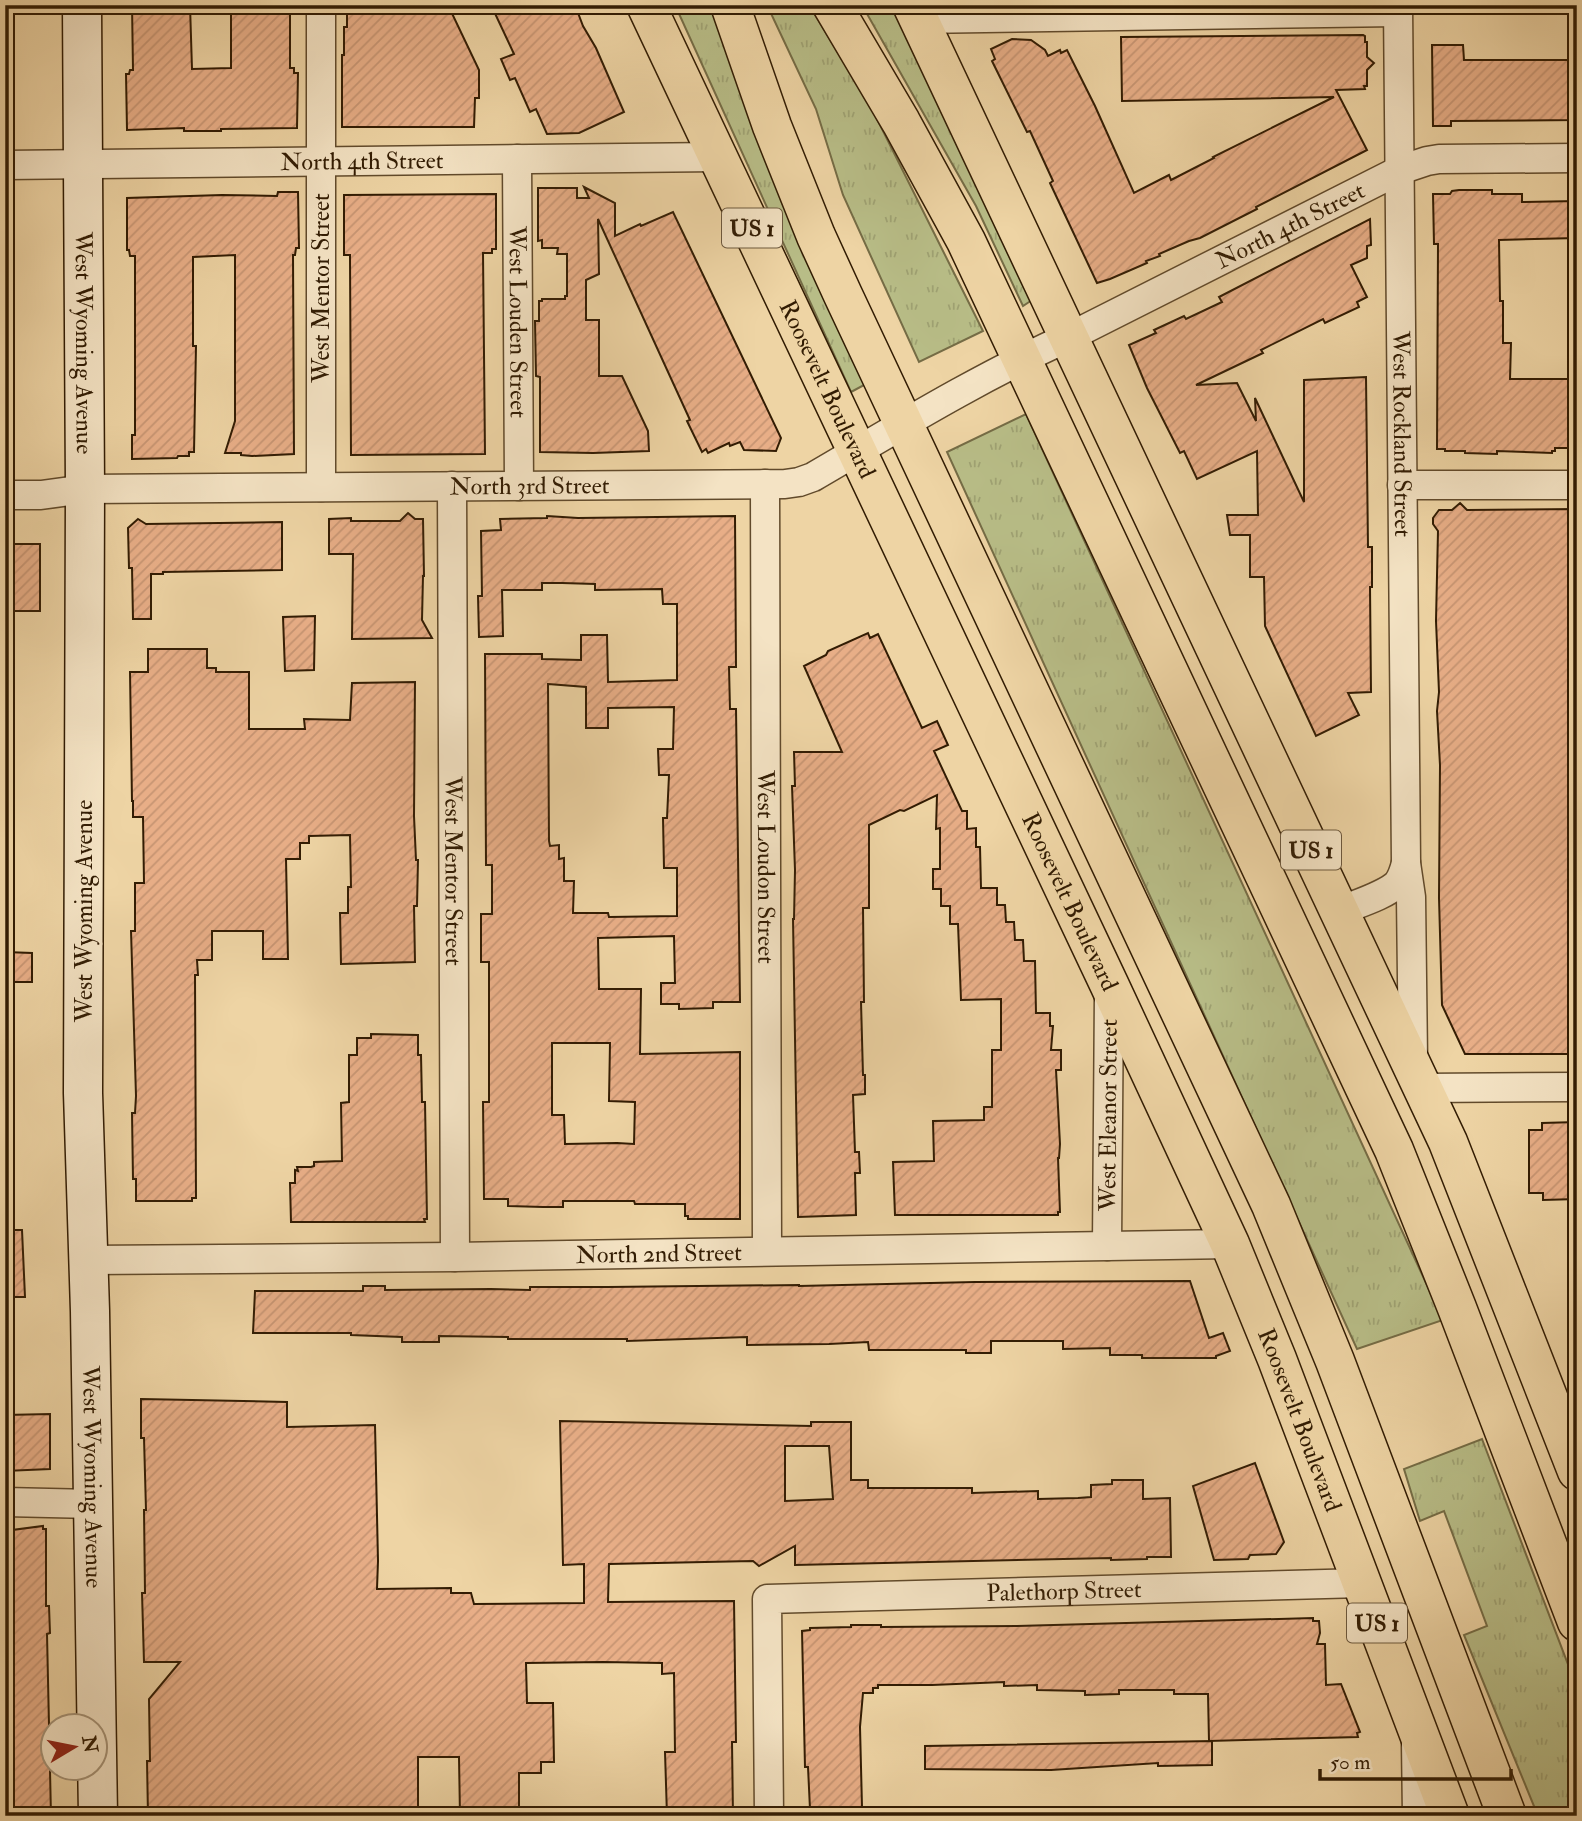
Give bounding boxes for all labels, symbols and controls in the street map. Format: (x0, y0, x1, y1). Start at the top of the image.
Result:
street label: North 4th Street (280, 145, 444, 178)
street label: North 4th Street (1211, 175, 1370, 276)
street label: West Mentor Street (306, 193, 337, 384)
road number: US 1 (722, 208, 782, 247)
street label: West Louden Street (501, 225, 534, 418)
street label: West Wyoming Avenue (67, 231, 100, 454)
street label: Roosevelt Boulevard (772, 295, 883, 484)
street label: West Rockland Street (1385, 330, 1418, 537)
street label: North 3rd Street (450, 470, 610, 502)
street label: West Loudon Street (750, 769, 781, 964)
street label: West Mentor Street (437, 775, 469, 966)
street label: West Wyoming Avenue (69, 800, 100, 1023)
street label: Roosevelt Boulevard (1014, 808, 1125, 996)
road number: US 1 (1281, 830, 1341, 870)
street label: West Eleanor Street (1092, 1018, 1125, 1212)
street label: North 2nd Street (576, 1237, 742, 1271)
street label: Roosevelt Boulevard (1250, 1324, 1348, 1516)
street label: West Wyoming Avenue (75, 1364, 109, 1588)
street label: Palethorp Street (986, 1574, 1142, 1609)
road number: US 1 (1347, 1604, 1407, 1642)
north arrow (38, 1713, 108, 1783)
text: N (76, 1733, 103, 1756)
scale bar (1320, 1737, 1510, 1781)
text: 50 m (1330, 1749, 1371, 1776)

